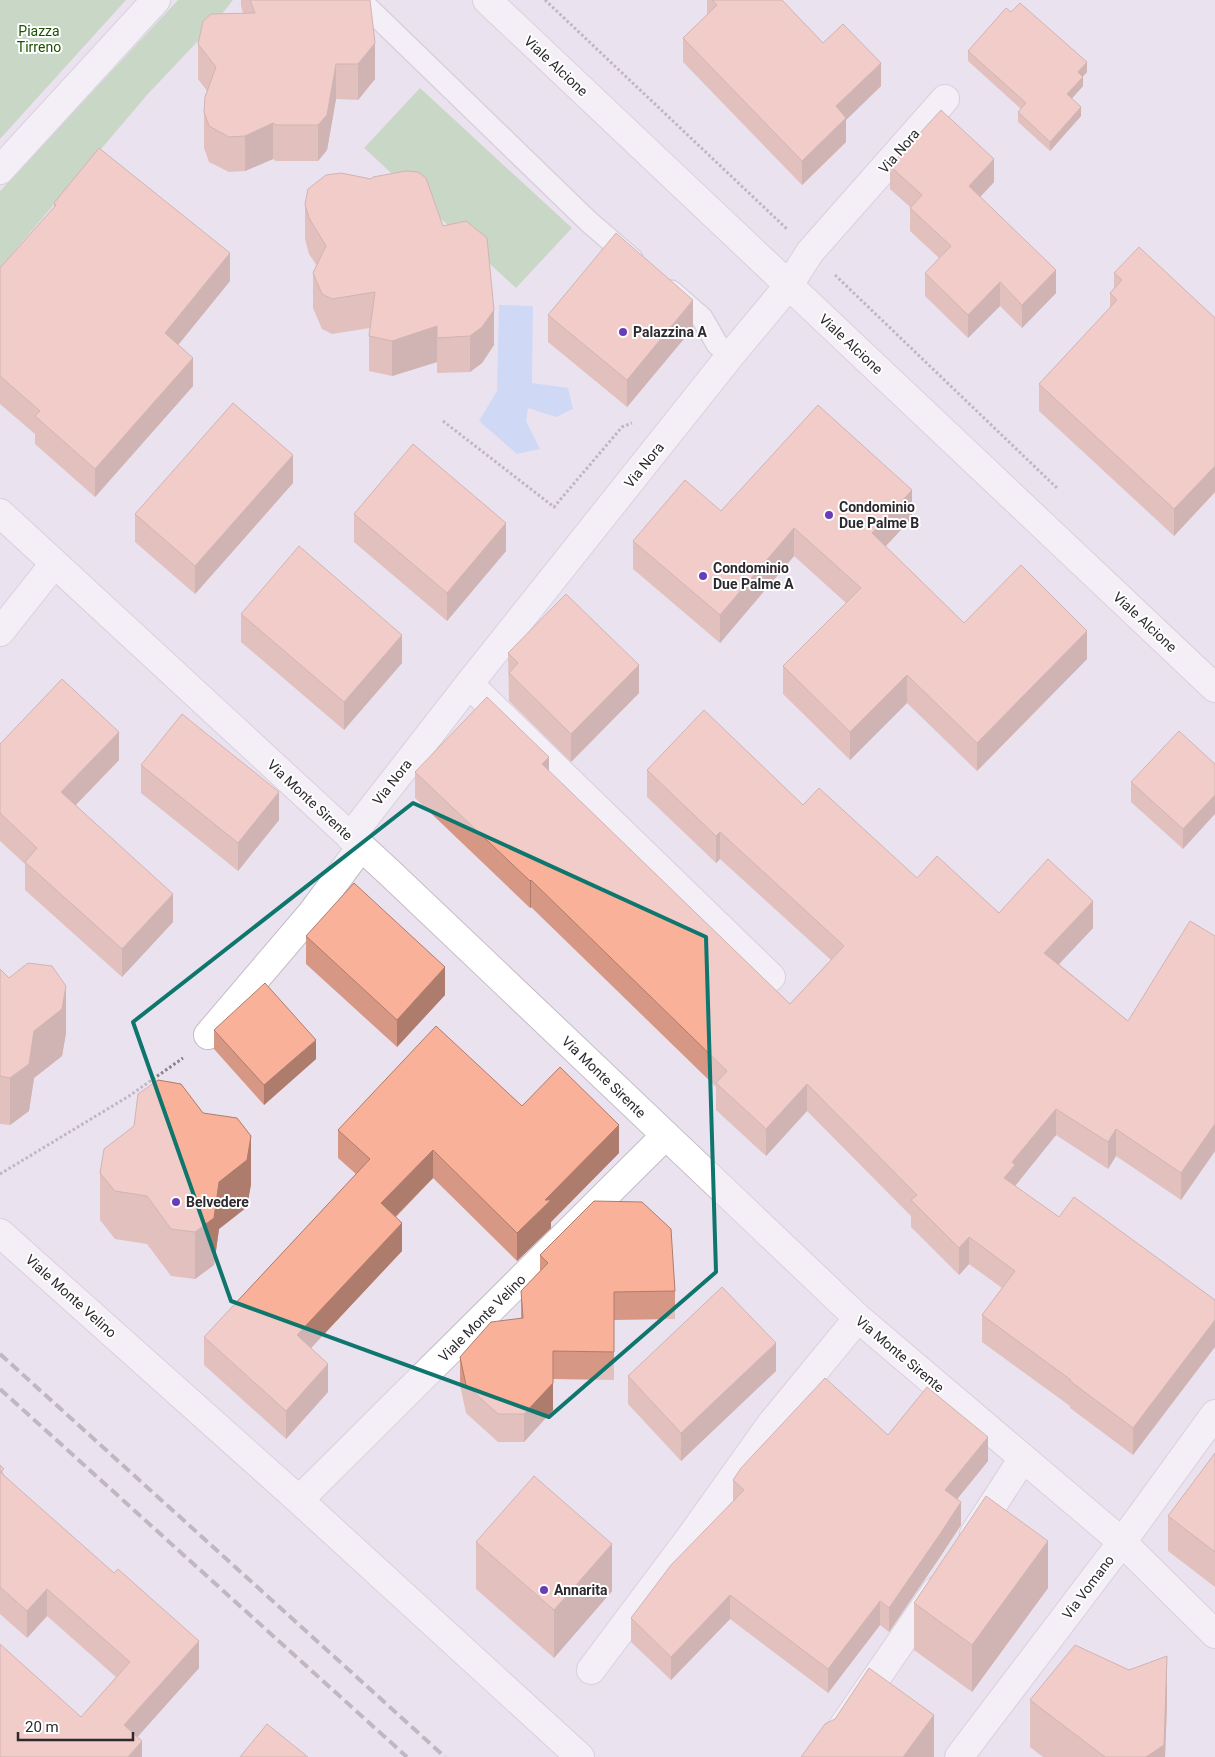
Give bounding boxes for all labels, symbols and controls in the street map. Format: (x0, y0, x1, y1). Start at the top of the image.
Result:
park label: Piazza Tirreno (17, 23, 61, 55)
street label: Viale Alcione (521, 33, 591, 99)
street label: Via Nora (875, 126, 923, 176)
street label: Viale Alcione (816, 311, 886, 377)
place label: Palazzina A (633, 324, 707, 340)
marker: Palazzina A (617, 326, 629, 338)
street label: Via Nora (621, 439, 667, 491)
place label: Condominio Due Palme B (839, 499, 919, 531)
marker: Condominio Due Palme B (823, 509, 835, 521)
place label: Condominio Due Palme A (713, 560, 794, 592)
marker: Condominio Due Palme A (697, 570, 709, 582)
street label: Viale Alcione (1110, 589, 1180, 655)
street label: Via Nora (369, 756, 415, 808)
street label: Via Monte Sirente (264, 757, 356, 843)
street label: Via Monte Sirente (559, 1033, 649, 1121)
place label: Belvedere (186, 1194, 249, 1210)
marker: Belvedere (170, 1196, 182, 1208)
street label: Viale Monte Velino (22, 1251, 120, 1341)
street label: Viale Monte Velino (435, 1271, 529, 1365)
street label: Via Monte Sirente (853, 1312, 947, 1396)
street label: Via Vomano (1059, 1552, 1117, 1622)
place label: Annarita (554, 1582, 608, 1598)
marker: Annarita (538, 1584, 550, 1596)
scale bar (18, 1710, 132, 1742)
text: 20 m (25, 1718, 59, 1736)

